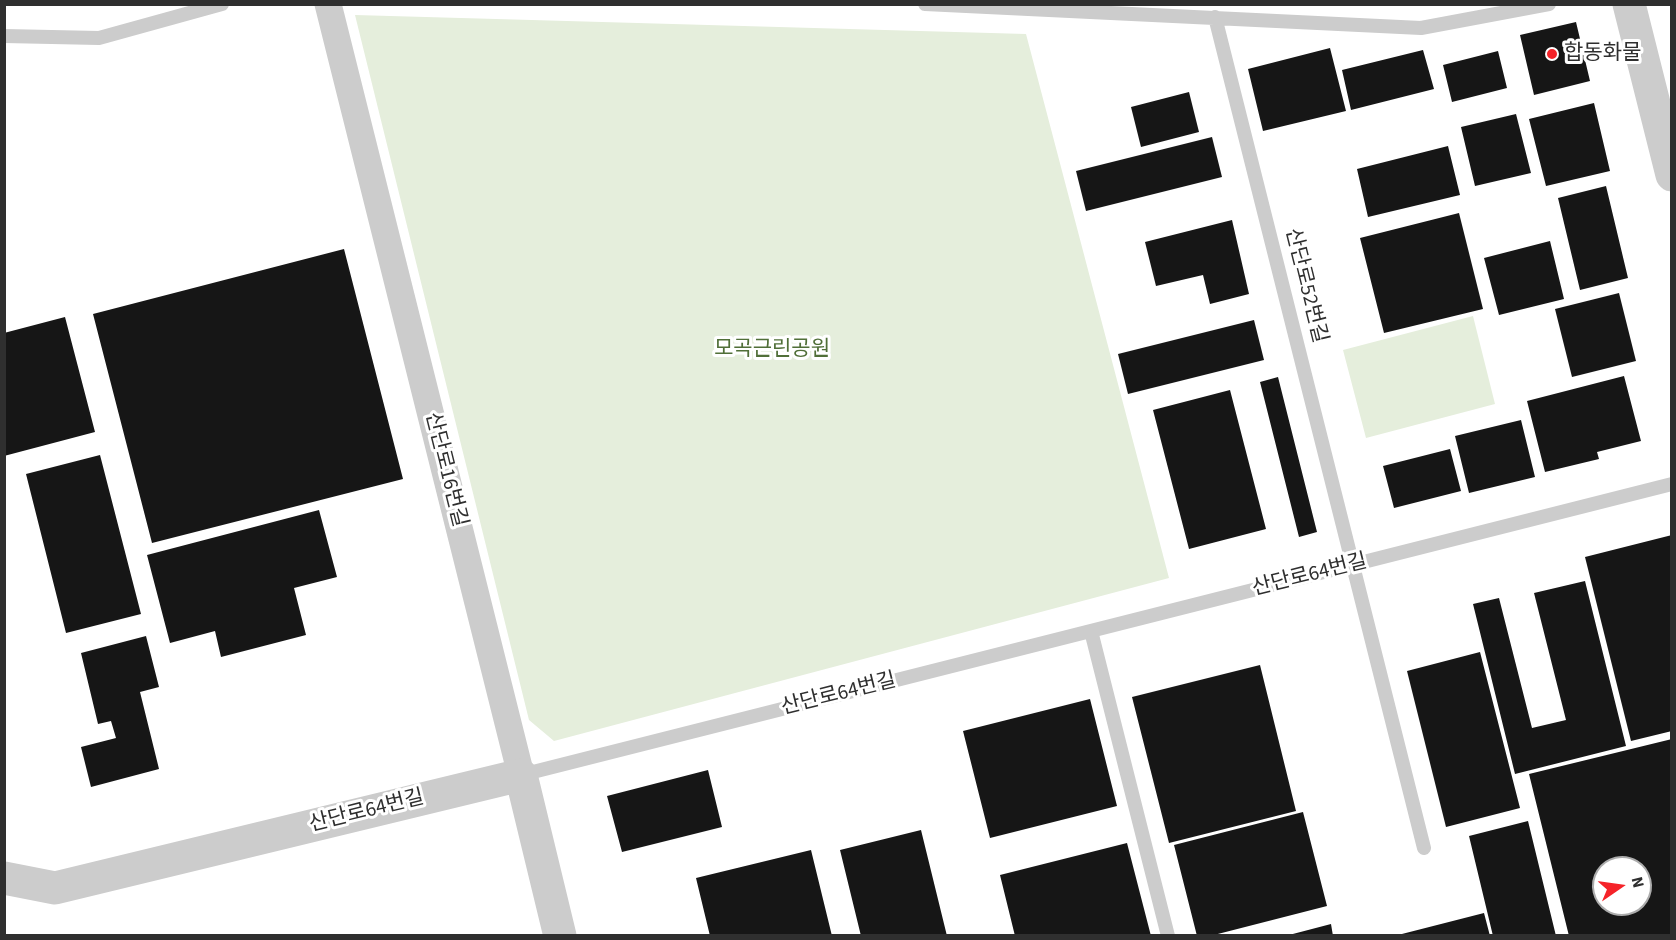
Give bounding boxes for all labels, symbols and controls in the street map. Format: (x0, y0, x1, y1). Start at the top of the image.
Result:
place label: 합동화물 (1564, 41, 1641, 67)
marker: 합동화물 (1545, 47, 1559, 61)
street label: 산단로52번길 (1279, 226, 1331, 346)
park label: 모곡근린공원 (714, 337, 830, 363)
street label: 산단로16번길 (419, 410, 471, 530)
street label: 산단로64번길 (1250, 550, 1370, 602)
street label: 산단로64번길 (779, 669, 899, 721)
street label: 산단로64번길 (307, 786, 427, 838)
north arrow (1592, 856, 1652, 916)
text: N (1626, 875, 1650, 890)

